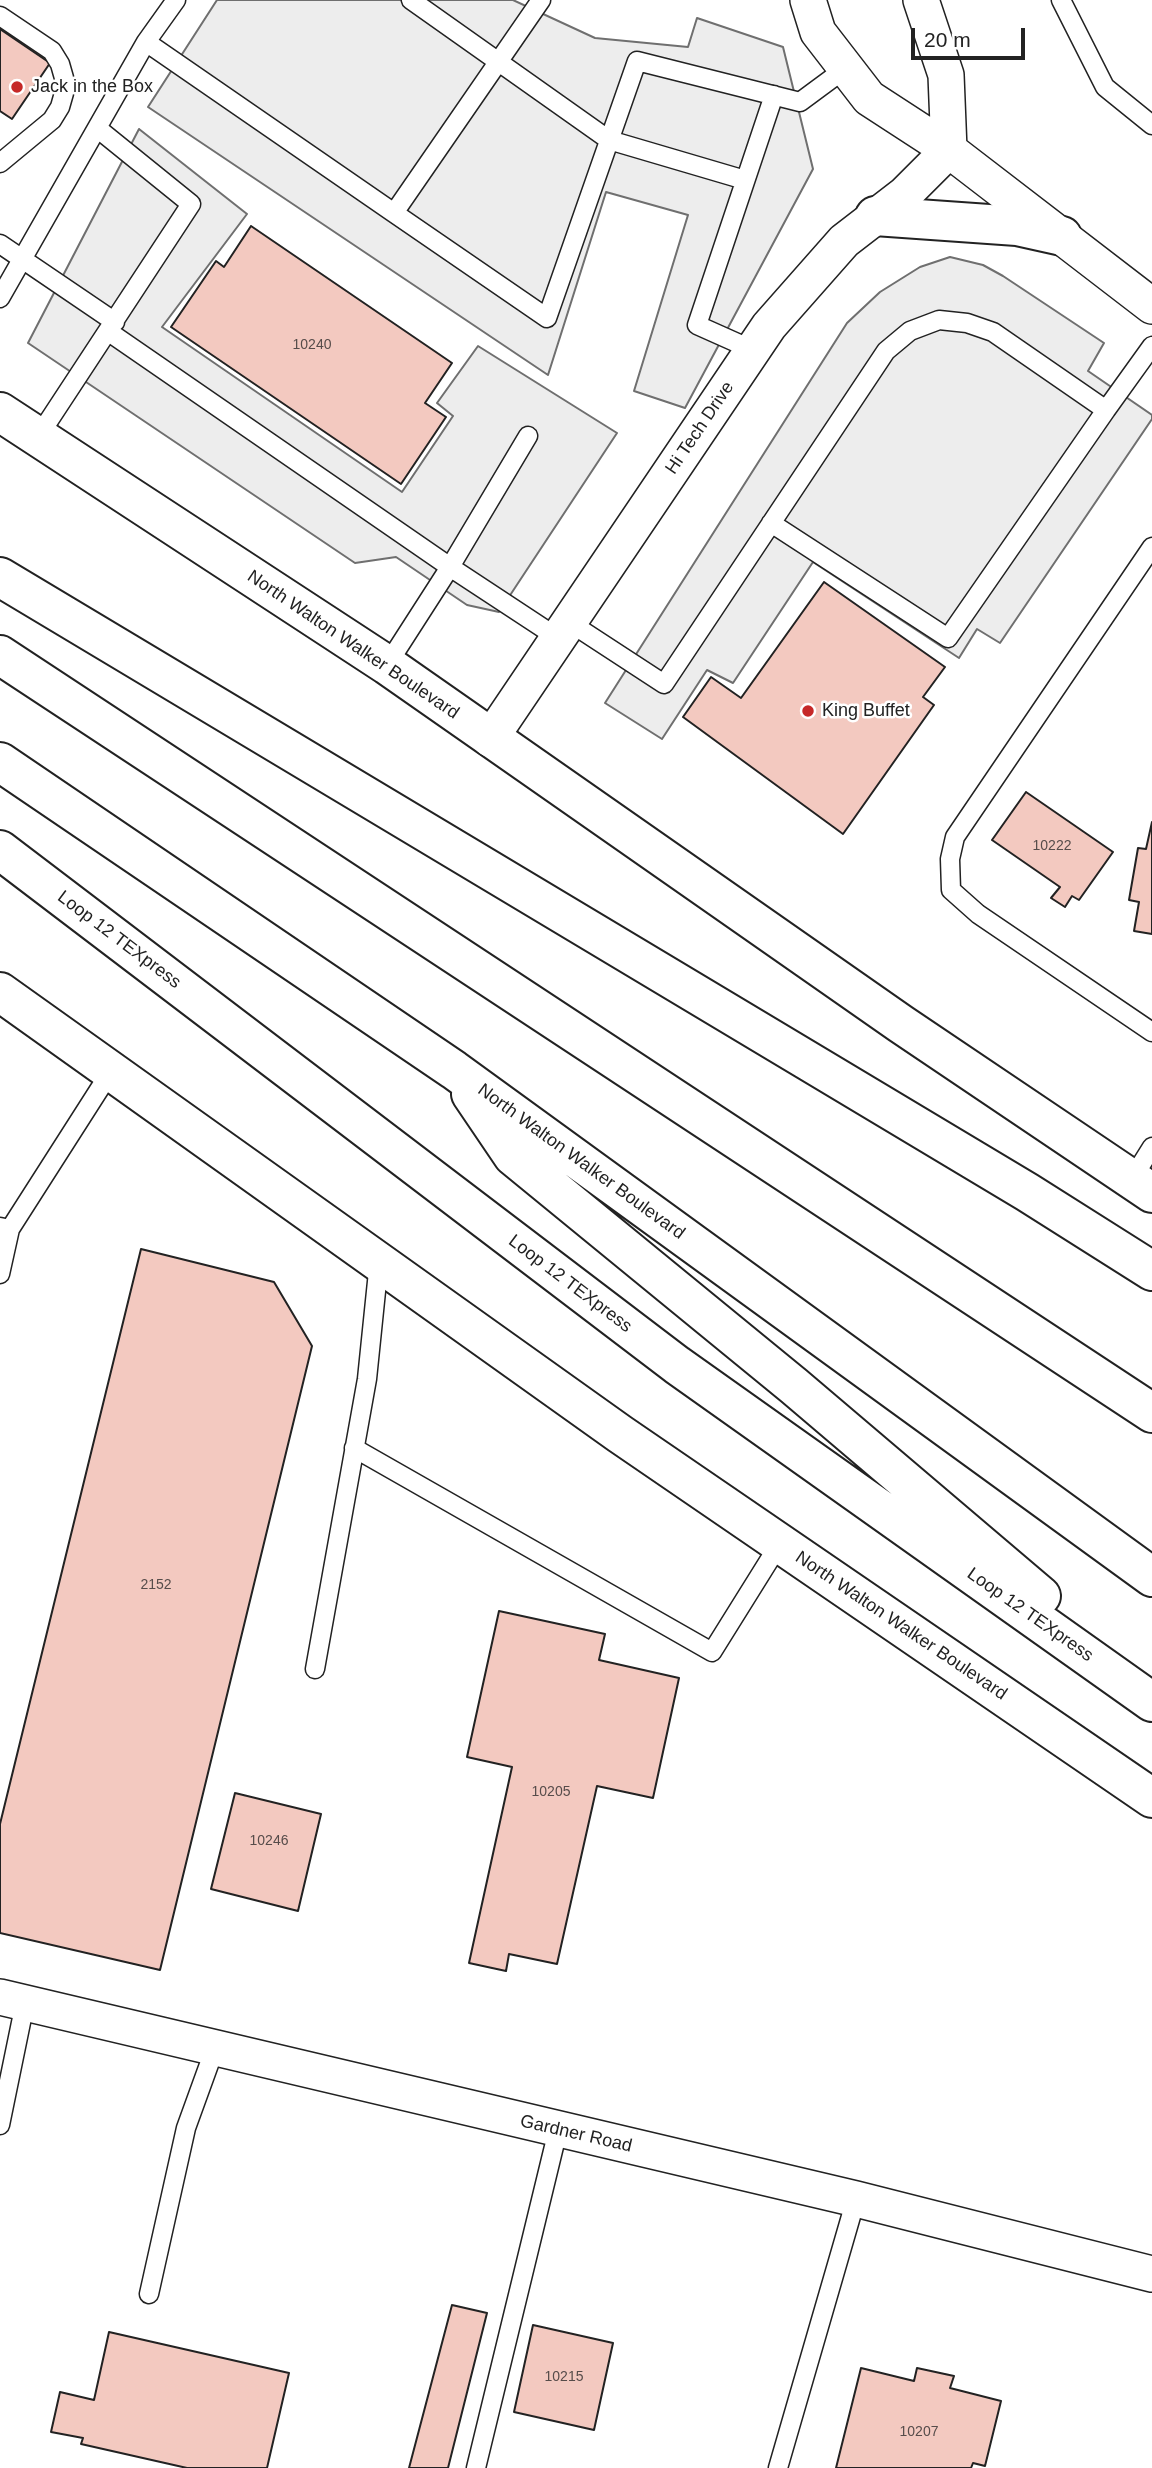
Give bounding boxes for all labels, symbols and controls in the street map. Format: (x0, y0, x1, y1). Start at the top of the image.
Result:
scale bar (914, 14, 1028, 58)
text: 20 m (924, 28, 971, 51)
place label: Jack in the Box (31, 76, 153, 98)
marker: Jack in the Box (9, 79, 25, 95)
house number: 10240 (293, 337, 331, 353)
street label: Hi Tech Drive (661, 378, 739, 478)
street label: North Walton Walker Boulevard (243, 566, 463, 724)
place label: King Buffet (822, 700, 910, 722)
marker: King Buffet (800, 703, 816, 719)
house number: 10222 (1033, 838, 1071, 854)
street label: Loop 12 TEXpress (53, 887, 185, 993)
street label: North Walton Walker Boulevard (473, 1080, 689, 1244)
street label: Loop 12 TEXpress (504, 1231, 636, 1337)
street label: North Walton Walker Boulevard (791, 1547, 1011, 1705)
street label: Loop 12 TEXpress (963, 1563, 1097, 1667)
house number: 2152 (140, 1577, 172, 1593)
house number: 10205 (532, 1784, 570, 1800)
house number: 10246 (250, 1833, 288, 1849)
street label: Gardner Road (518, 2111, 634, 2157)
house number: 10215 (545, 2369, 583, 2385)
house number: 10207 (900, 2424, 938, 2440)

